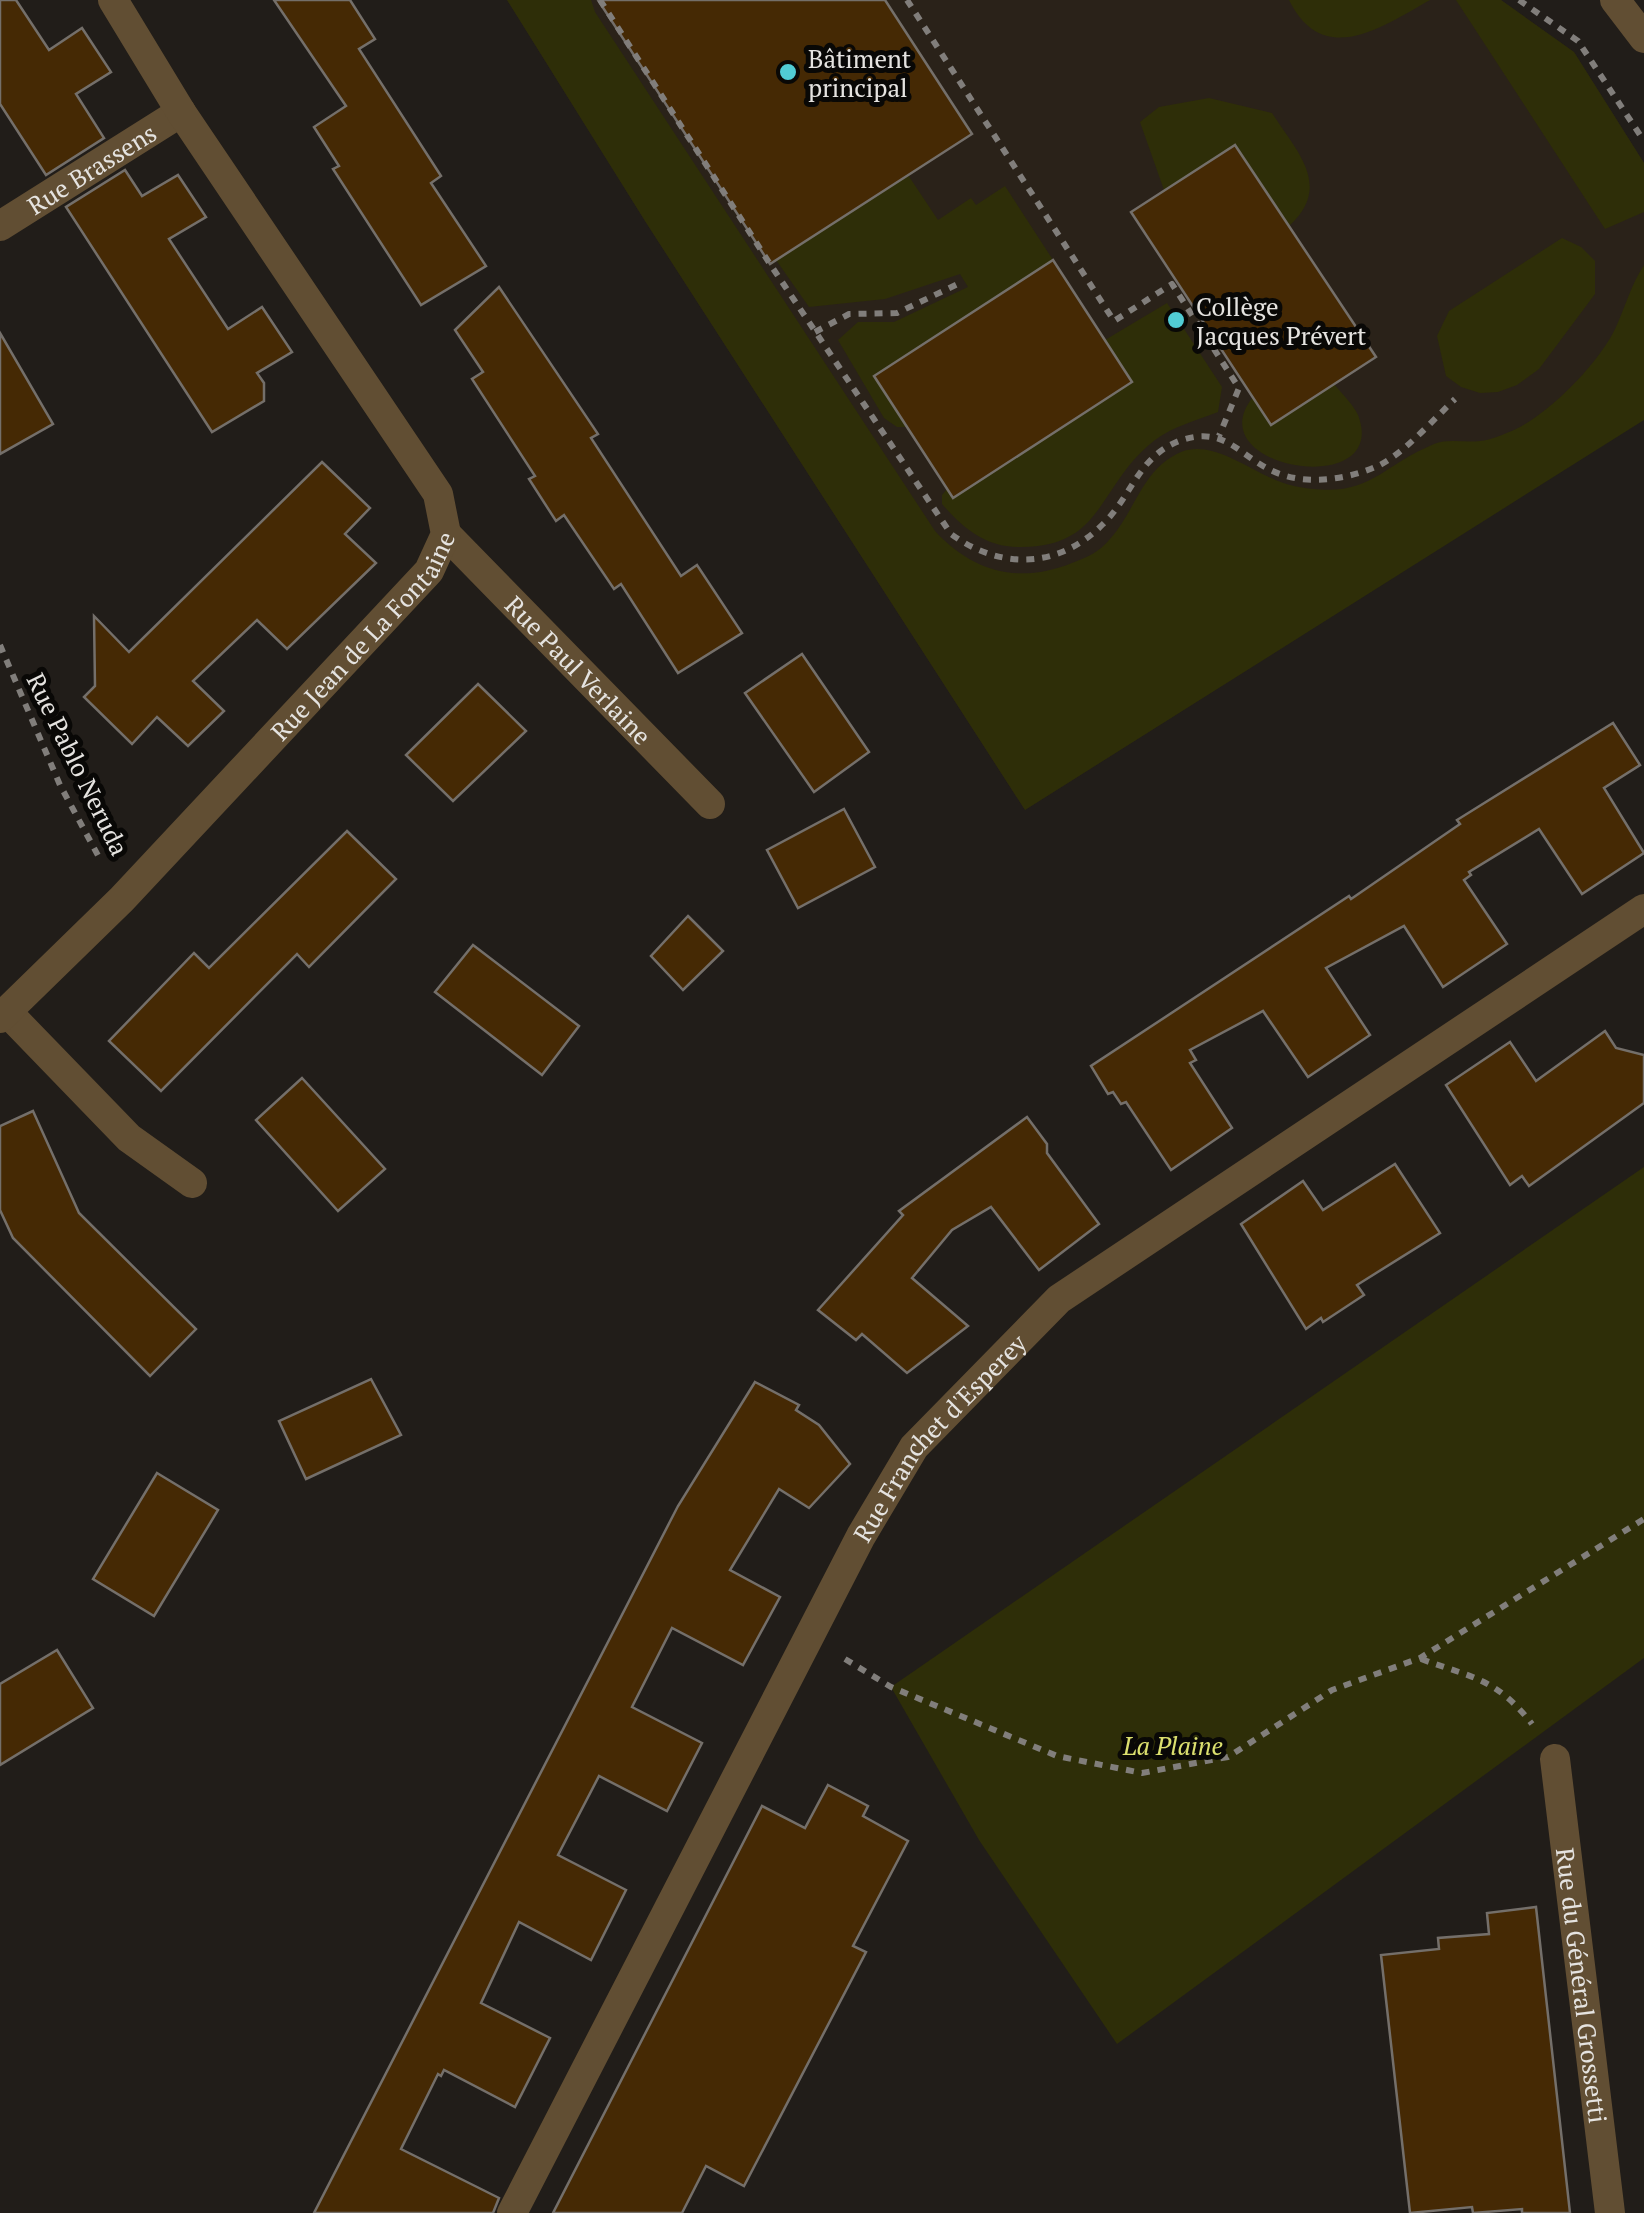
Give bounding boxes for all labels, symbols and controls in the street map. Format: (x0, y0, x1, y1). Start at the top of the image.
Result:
place label: Bâtiment principal (808, 42, 911, 104)
marker: Bâtiment principal (777, 61, 799, 83)
street label: Rue Brassens (21, 115, 162, 221)
place label: Collège Jacques Prévert (1196, 290, 1366, 352)
marker: Collège Jacques Prévert (1165, 309, 1187, 331)
street label: Rue Jean de La Fontaine (263, 526, 462, 747)
street label: Rue Paul Verlaine (499, 588, 659, 751)
street label: Rue Pablo Neruda (20, 667, 137, 861)
street label: Rue Franchet d'Esperey (845, 1326, 1033, 1548)
park label: La Plaine (1122, 1729, 1223, 1762)
street label: Rue du Général Grossetti (1549, 1846, 1615, 2125)

